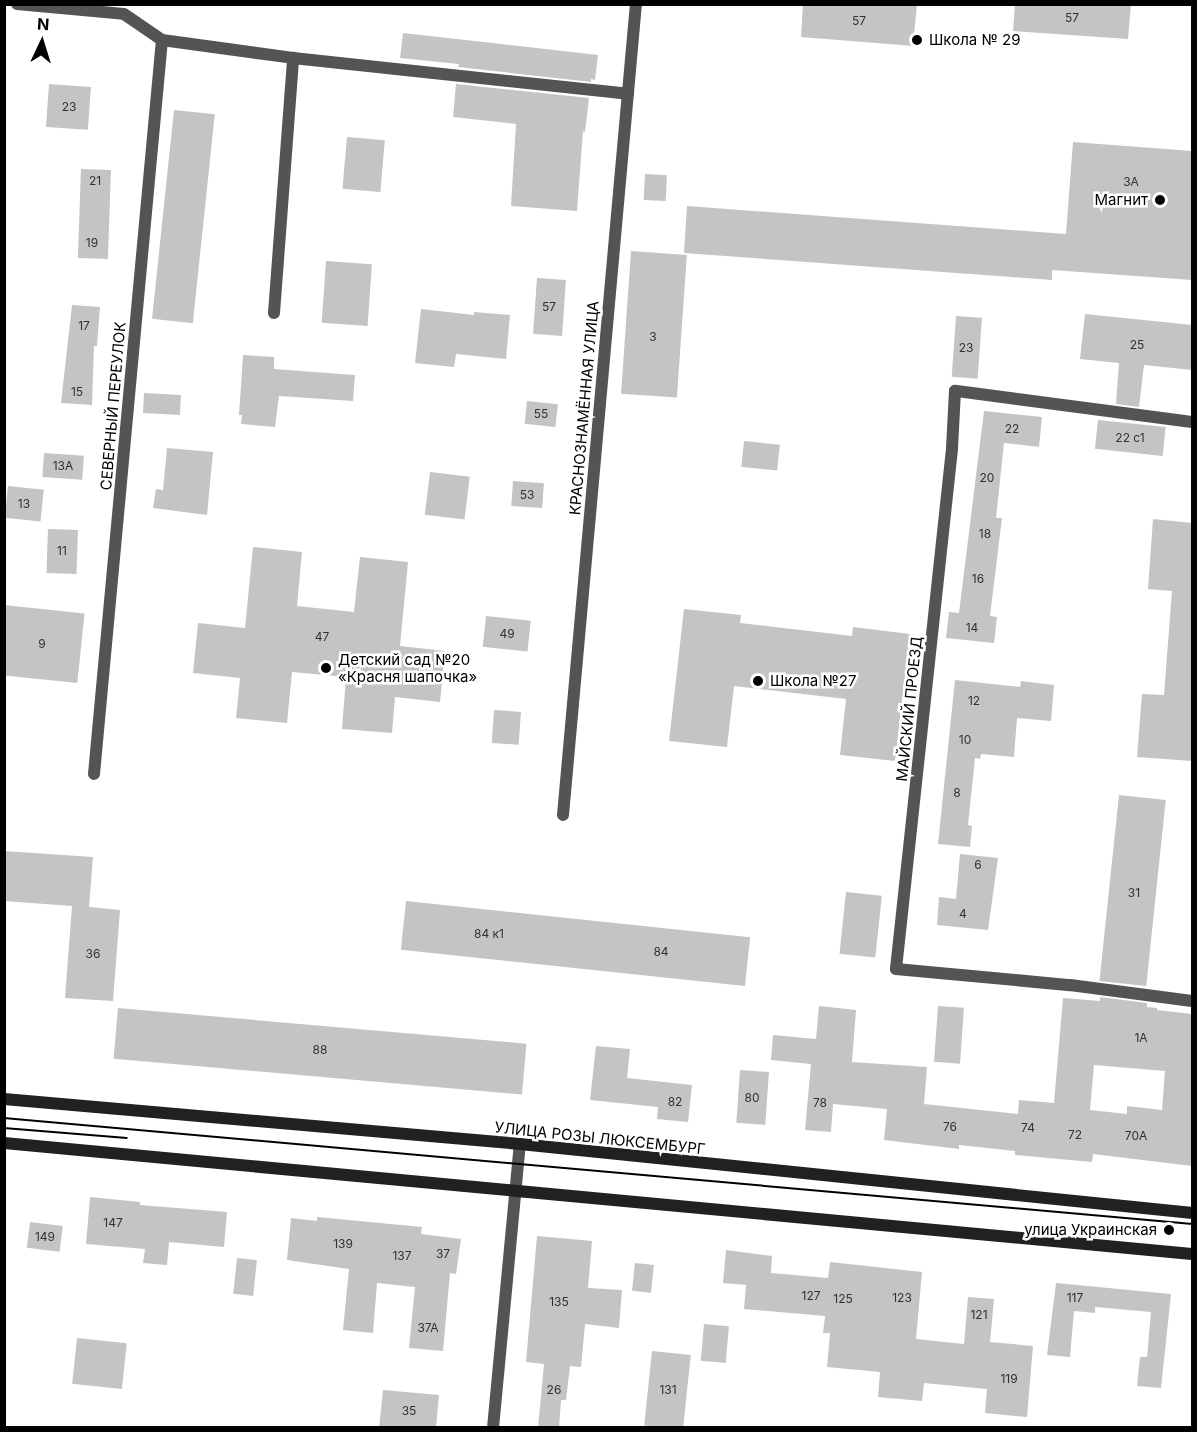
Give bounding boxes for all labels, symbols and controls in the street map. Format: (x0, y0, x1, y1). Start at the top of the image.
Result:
house number: 57 (1065, 11, 1079, 25)
north arrow (12, 12, 72, 72)
text: N (36, 14, 50, 34)
house number: 57 (852, 14, 866, 28)
place label: Школа № 29 (929, 31, 1020, 49)
marker: Школа № 29 (910, 33, 924, 47)
house number: 23 (62, 100, 76, 114)
house number: 21 (89, 174, 101, 188)
house number: 3А (1123, 175, 1139, 189)
place label: Магнит (1095, 191, 1148, 209)
marker: Магнит (1153, 193, 1167, 207)
house number: 19 (86, 236, 98, 250)
house number: 57 (542, 300, 556, 314)
street label: КРАСНОЗНАМЁННАЯ УЛИЦА (566, 300, 602, 516)
house number: 17 (78, 319, 90, 333)
street label: СЕВЕРНЫЙ ПЕРЕУЛОК (97, 321, 129, 491)
house number: 3 (649, 330, 657, 344)
house number: 25 (1130, 338, 1144, 352)
house number: 23 (959, 341, 973, 355)
house number: 15 (71, 385, 83, 399)
house number: 55 (534, 407, 548, 421)
house number: 22 (1005, 422, 1019, 436)
house number: 22 с1 (1115, 431, 1145, 445)
house number: 13А (53, 459, 73, 473)
house number: 20 (980, 471, 994, 485)
house number: 53 (520, 488, 534, 502)
house number: 13 (18, 497, 30, 511)
house number: 18 (979, 527, 991, 541)
house number: 11 (57, 544, 67, 558)
house number: 16 (972, 572, 984, 586)
house number: 14 (966, 621, 978, 635)
house number: 49 (499, 627, 515, 641)
house number: 47 (315, 630, 329, 644)
street label: МАЙСКИЙ ПРОЕЗД (892, 636, 926, 782)
house number: 9 (38, 637, 46, 651)
place label: Детский сад №20 «Красня шапочка» (338, 650, 477, 685)
marker: Детский сад №20 «Красня шапочка» (319, 661, 333, 675)
place label: Школа №27 (770, 672, 856, 690)
marker: Школа №27 (751, 674, 765, 688)
house number: 12 (968, 694, 980, 708)
house number: 10 (959, 733, 971, 747)
house number: 8 (953, 786, 961, 800)
house number: 6 (974, 858, 982, 872)
house number: 31 (1128, 886, 1140, 900)
house number: 4 (959, 907, 967, 921)
house number: 84 к1 (474, 927, 504, 941)
house number: 84 (653, 945, 669, 959)
house number: 36 (86, 947, 100, 961)
house number: 1А (1134, 1031, 1148, 1045)
house number: 88 (313, 1043, 327, 1057)
house number: 80 (745, 1091, 759, 1105)
house number: 82 (668, 1095, 682, 1109)
house number: 78 (813, 1096, 827, 1110)
street label: УЛИЦА РОЗЫ ЛЮКСЕМБУРГ (494, 1118, 706, 1158)
house number: 76 (943, 1120, 957, 1134)
house number: 74 (1021, 1121, 1035, 1135)
house number: 72 (1068, 1128, 1082, 1142)
house number: 70А (1125, 1129, 1147, 1143)
house number: 147 (103, 1216, 123, 1230)
place label: улица Украинская (1024, 1221, 1157, 1239)
marker: улица Украинская (1162, 1223, 1176, 1237)
house number: 149 (35, 1230, 55, 1244)
house number: 139 (333, 1237, 353, 1251)
house number: 37 (436, 1247, 450, 1261)
house number: 137 (392, 1249, 412, 1263)
house number: 127 (802, 1289, 820, 1303)
house number: 123 (892, 1291, 912, 1305)
house number: 117 (1067, 1291, 1083, 1305)
house number: 125 (833, 1292, 853, 1306)
house number: 135 (549, 1295, 569, 1309)
house number: 121 (970, 1308, 988, 1322)
house number: 37А (417, 1321, 439, 1335)
house number: 119 (1000, 1372, 1018, 1386)
house number: 26 (547, 1383, 561, 1397)
house number: 131 (659, 1383, 677, 1397)
house number: 35 (402, 1404, 416, 1418)

